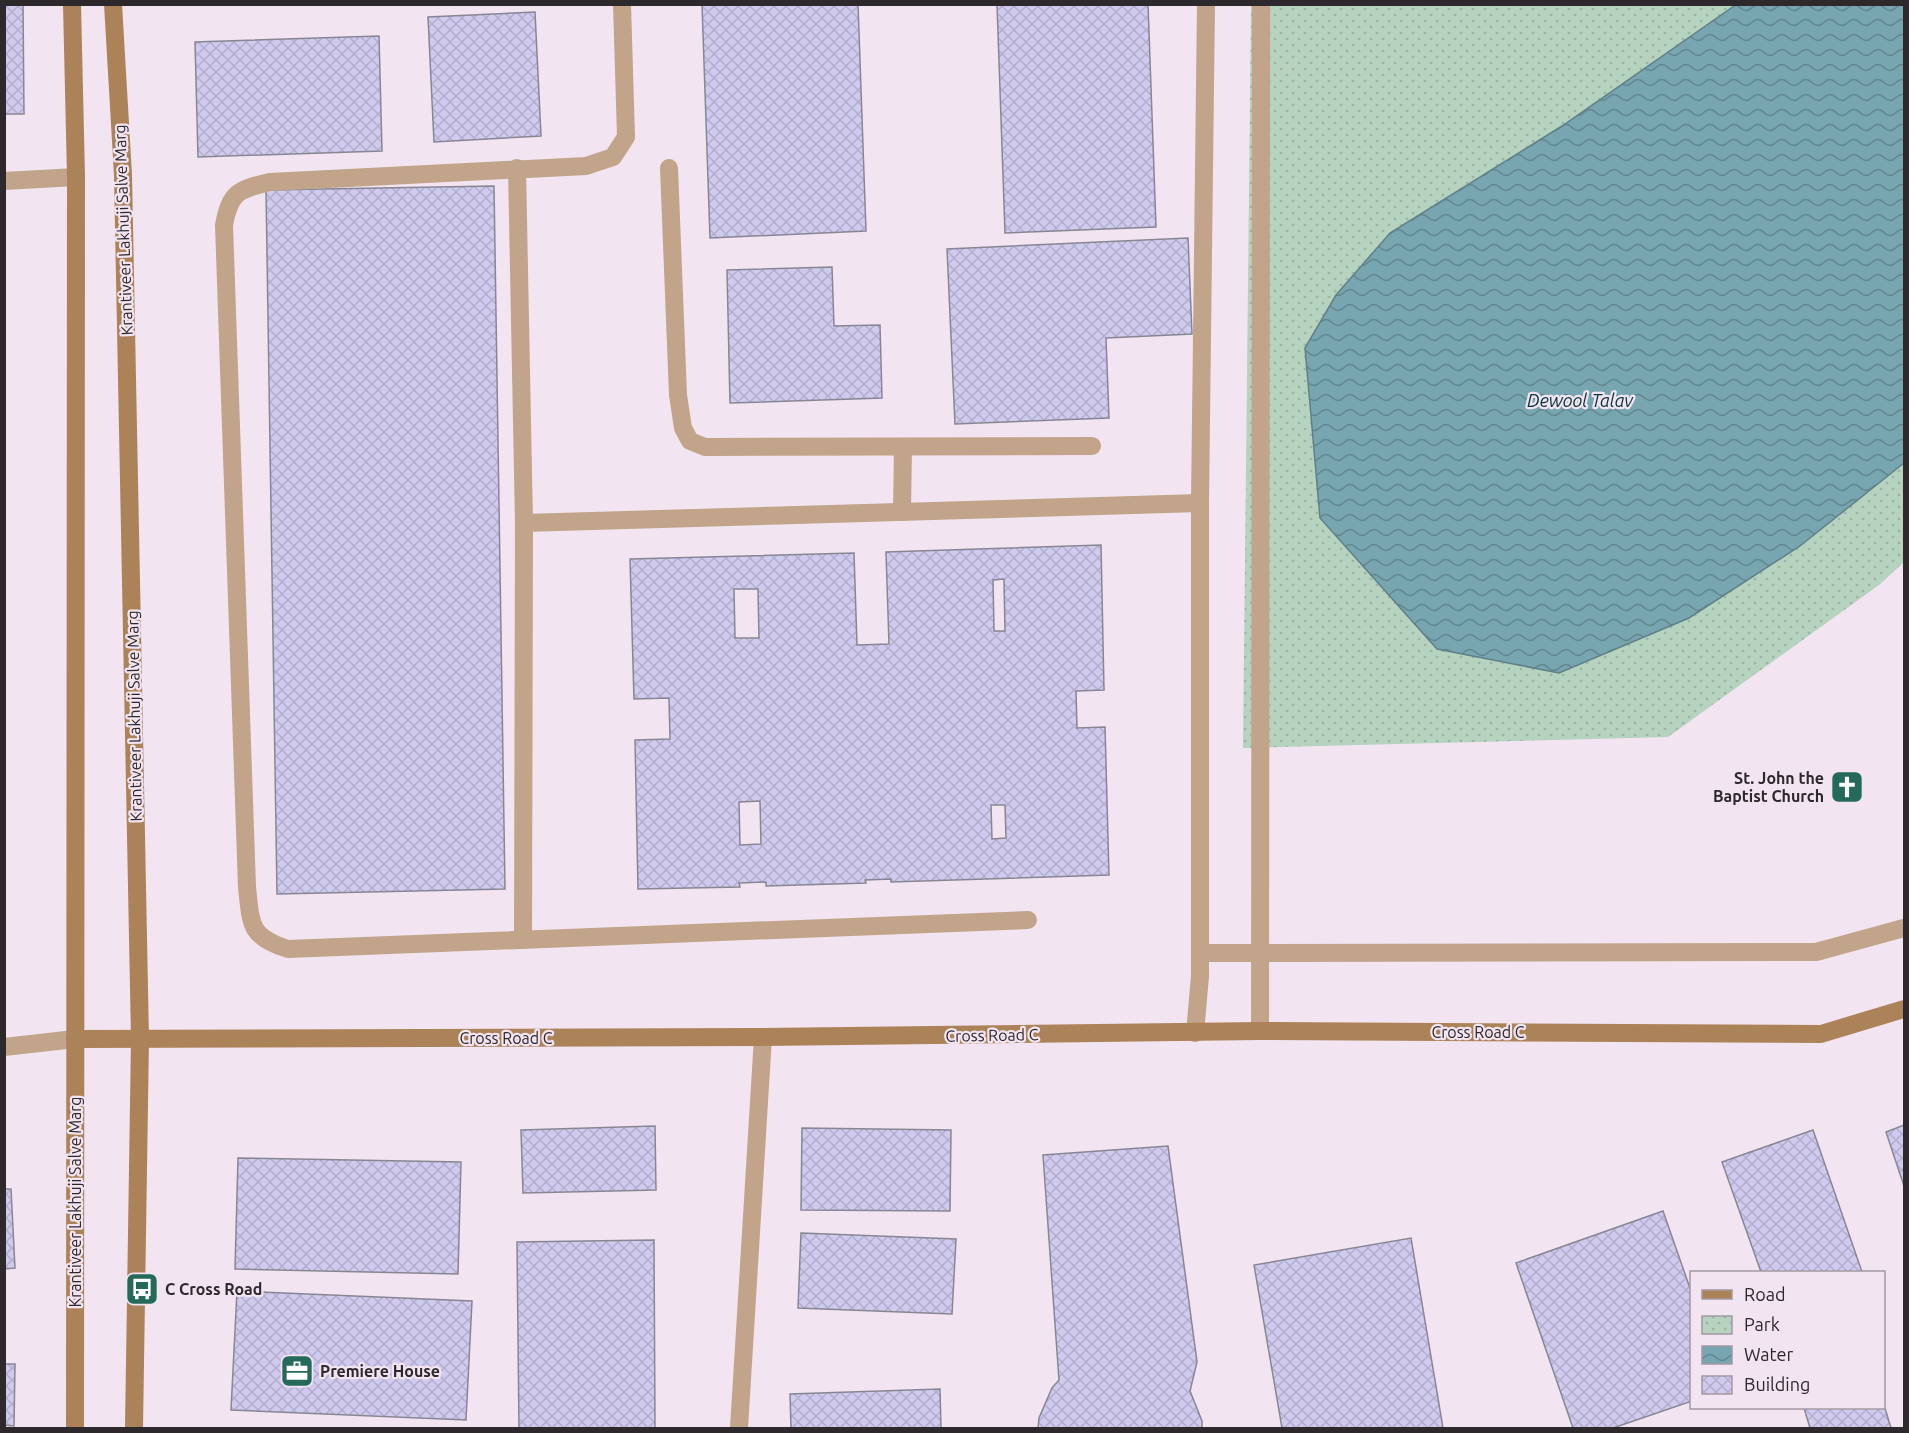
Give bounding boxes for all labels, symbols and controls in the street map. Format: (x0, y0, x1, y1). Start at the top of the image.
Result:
street label: Krantiveer Lakhuji Salve Marg (110, 124, 136, 336)
water label: Dewool Talav (1527, 390, 1634, 410)
street label: Krantiveer Lakhuji Salve Marg (123, 610, 145, 822)
place label: St. John the Baptist Church (1713, 769, 1824, 805)
church icon: St. John the Baptist Church (1829, 769, 1865, 805)
street label: Cross Road C (1431, 1023, 1525, 1041)
street label: Cross Road C (945, 1025, 1039, 1045)
street label: Cross Road C (459, 1029, 553, 1047)
street label: Krantiveer Lakhuji Salve Marg (66, 1096, 84, 1308)
bus stop icon: C Cross Road (124, 1271, 160, 1307)
legend (1690, 1271, 1885, 1409)
place label: C Cross Road (165, 1280, 262, 1298)
text: Road (1744, 1284, 1786, 1304)
text: Park (1744, 1314, 1780, 1334)
text: Water (1744, 1344, 1794, 1364)
office icon: Premiere House (279, 1353, 315, 1389)
place label: Premiere House (320, 1362, 440, 1380)
text: Building (1744, 1374, 1810, 1394)

